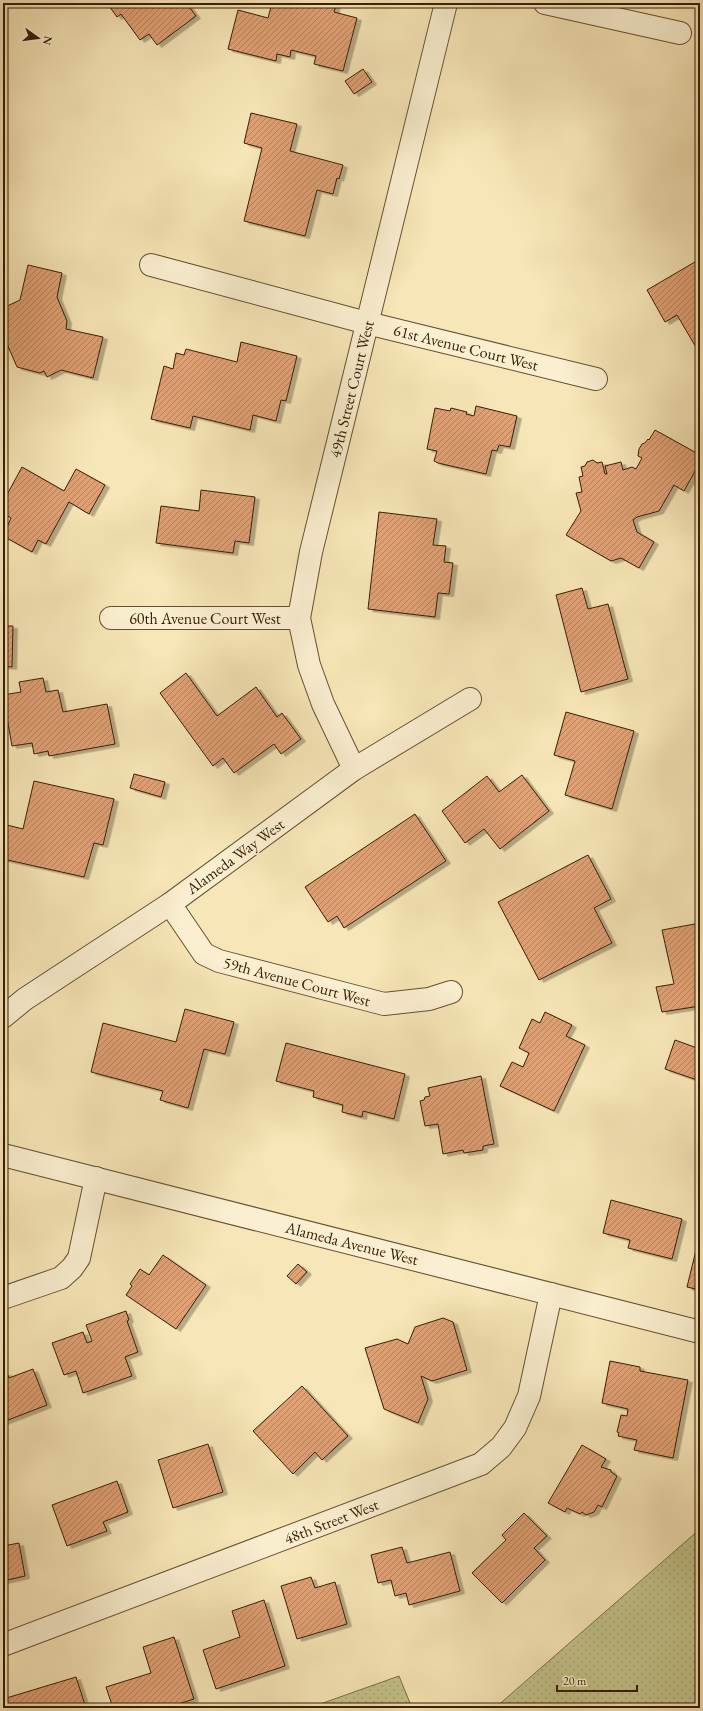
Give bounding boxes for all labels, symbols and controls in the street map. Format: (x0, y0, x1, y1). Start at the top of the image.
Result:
north arrow (18, 18, 58, 58)
text: N (40, 34, 56, 47)
street label: 49th Street Court West (324, 318, 379, 460)
street label: 61st Avenue Court West (391, 319, 541, 376)
street label: 60th Avenue Court West (129, 608, 281, 629)
street label: Alameda Way West (181, 814, 289, 900)
street label: 59th Avenue Court West (221, 952, 373, 1011)
street label: Alameda Avenue West (282, 1217, 420, 1270)
street label: 48th Street West (281, 1494, 381, 1549)
scale bar (557, 1667, 637, 1693)
text: 20 m (563, 1673, 587, 1689)

